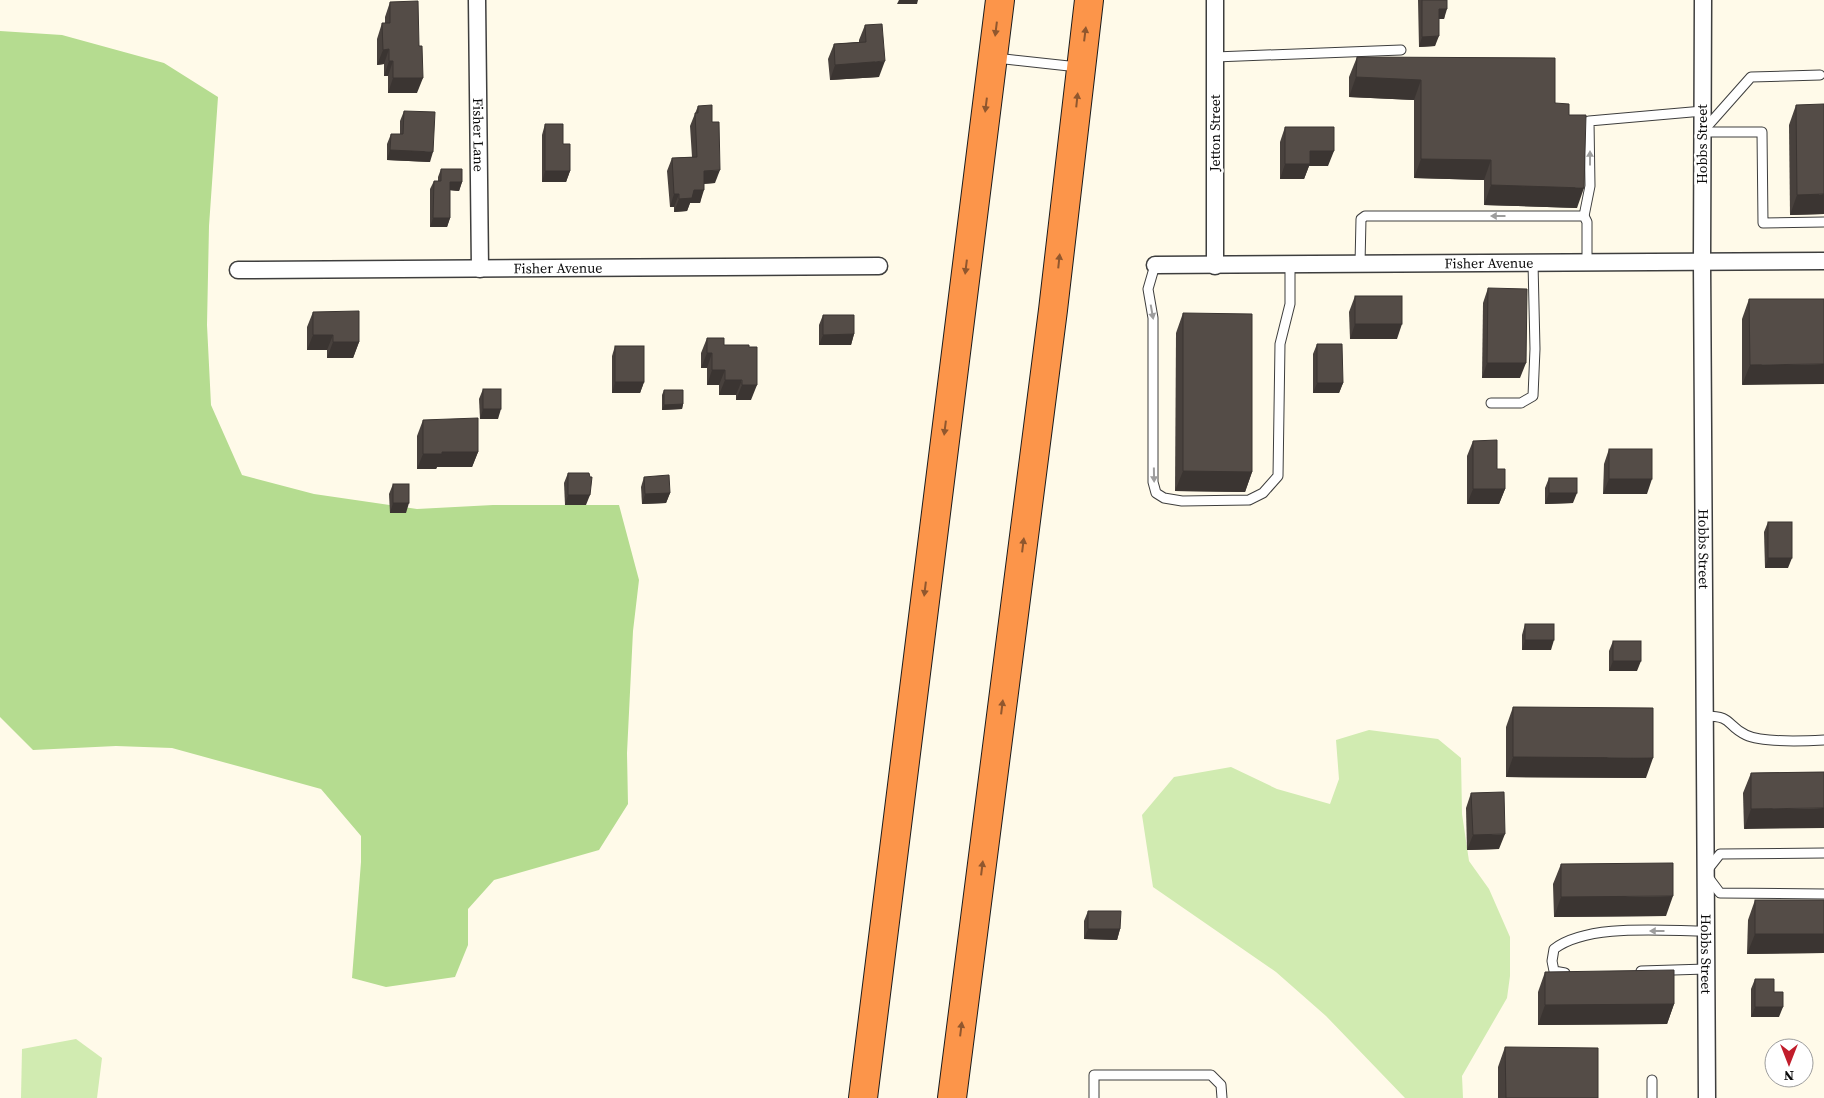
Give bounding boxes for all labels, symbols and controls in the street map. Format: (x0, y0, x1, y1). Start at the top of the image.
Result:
one-way arrow (992, 21, 1000, 37)
one-way arrow (1081, 25, 1089, 41)
one-way arrow (1073, 91, 1081, 107)
street label: Jetton Street (1205, 94, 1225, 172)
street label: Fisher Lane (468, 98, 489, 172)
one-way arrow (982, 98, 990, 114)
street label: Hobbs Street (1692, 104, 1712, 184)
one-way arrow (1586, 150, 1594, 166)
one-way arrow (1490, 212, 1506, 220)
one-way arrow (1055, 253, 1063, 269)
street label: Fisher Avenue (1445, 253, 1533, 273)
street label: Fisher Avenue (514, 258, 602, 278)
one-way arrow (962, 259, 970, 275)
one-way arrow (1148, 305, 1156, 321)
one-way arrow (941, 420, 949, 436)
one-way arrow (1150, 467, 1158, 483)
street label: Hobbs Street (1693, 509, 1714, 589)
one-way arrow (1019, 537, 1027, 553)
one-way arrow (921, 581, 929, 597)
one-way arrow (998, 698, 1006, 714)
one-way arrow (978, 859, 986, 875)
street label: Hobbs Street (1696, 914, 1716, 994)
one-way arrow (1649, 927, 1665, 935)
one-way arrow (957, 1021, 965, 1037)
north arrow (1764, 1038, 1814, 1088)
text: N (1784, 1066, 1794, 1086)

